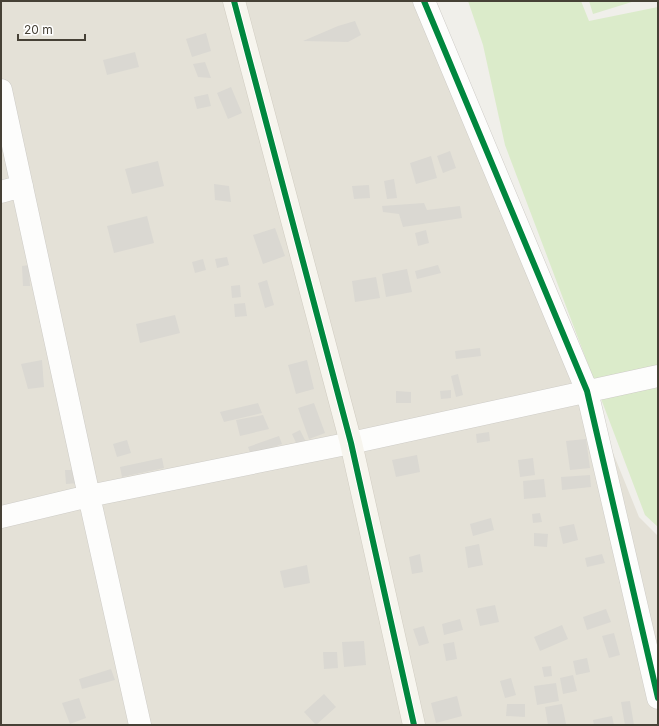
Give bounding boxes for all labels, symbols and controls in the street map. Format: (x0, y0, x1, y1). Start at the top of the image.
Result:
scale bar (18, 16, 85, 42)
text: 20 m (24, 22, 53, 37)

